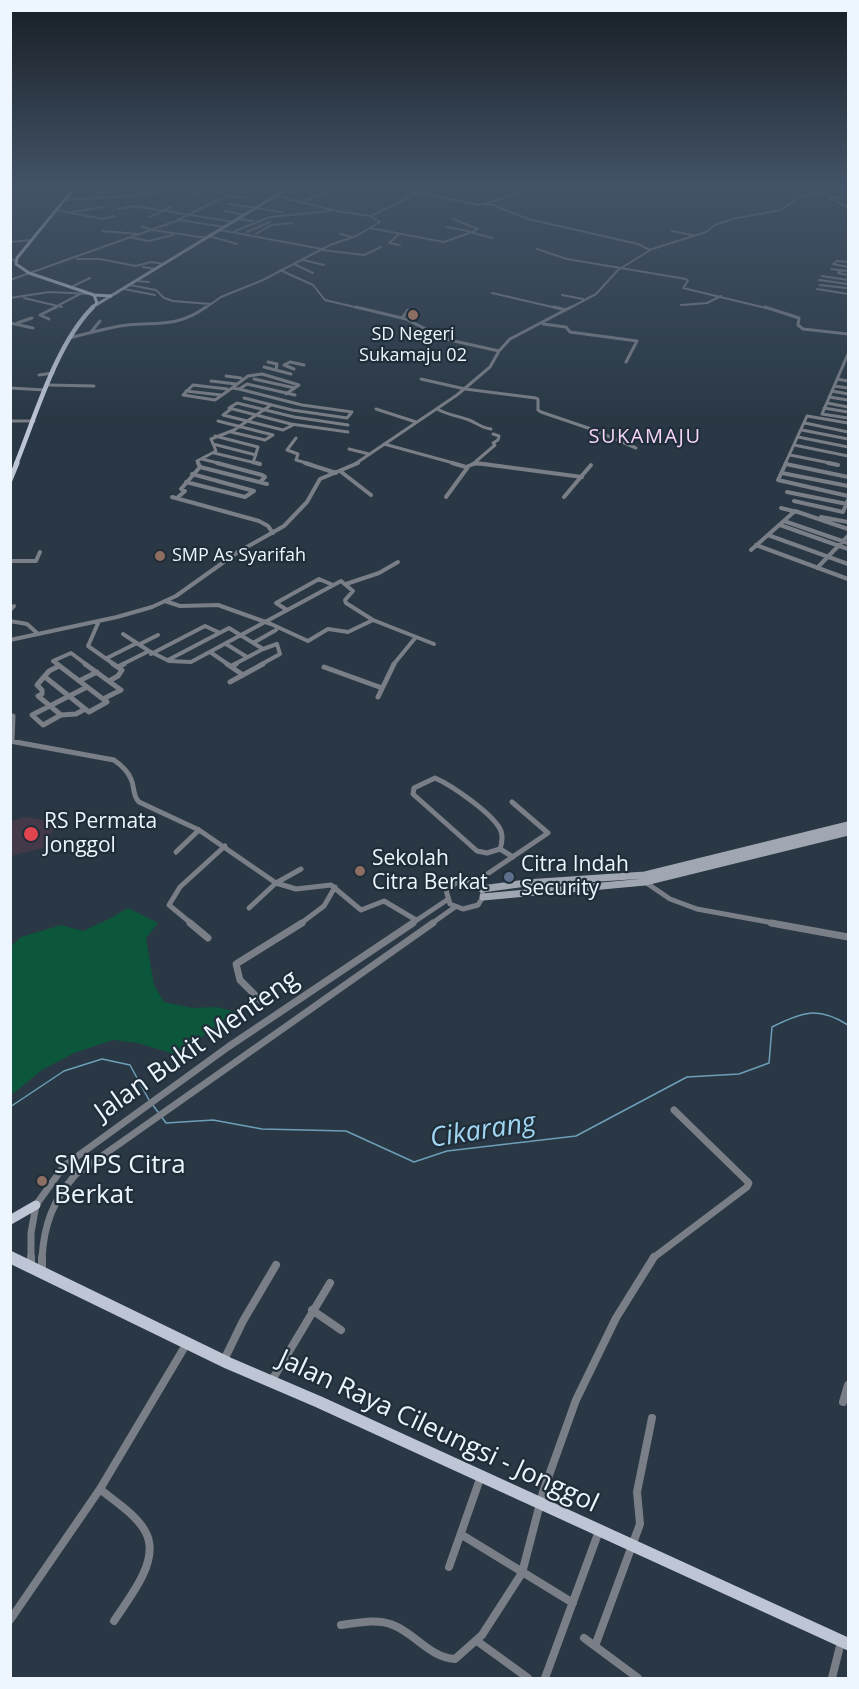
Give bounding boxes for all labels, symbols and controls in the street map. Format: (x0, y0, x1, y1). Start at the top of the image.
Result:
marker: SD Negeri Sukamaju 02 (406, 308, 420, 322)
place label: SD Negeri Sukamaju 02 (359, 324, 467, 366)
district label: SUKAMAJU (588, 425, 702, 449)
place label: SMP As Syarifah (172, 545, 306, 567)
marker: SMP As Syarifah (153, 549, 167, 563)
place label: RS Permata Jonggol (44, 809, 157, 859)
marker: RS Permata Jonggol (22, 825, 40, 843)
place label: Sekolah Citra Berkat (372, 846, 488, 896)
place label: Citra Indah Security (521, 852, 629, 902)
marker: Sekolah Citra Berkat (353, 864, 367, 878)
marker: Citra Indah Security (502, 870, 516, 884)
street label: Jalan Bukit Menteng (89, 964, 305, 1128)
water label: Cikarang (428, 1107, 538, 1155)
place label: SMPS Citra Berkat (54, 1150, 186, 1212)
marker: SMPS Citra Berkat (35, 1174, 49, 1188)
street label: Jalan Raya Cileungsi - Jonggol (273, 1344, 603, 1520)

